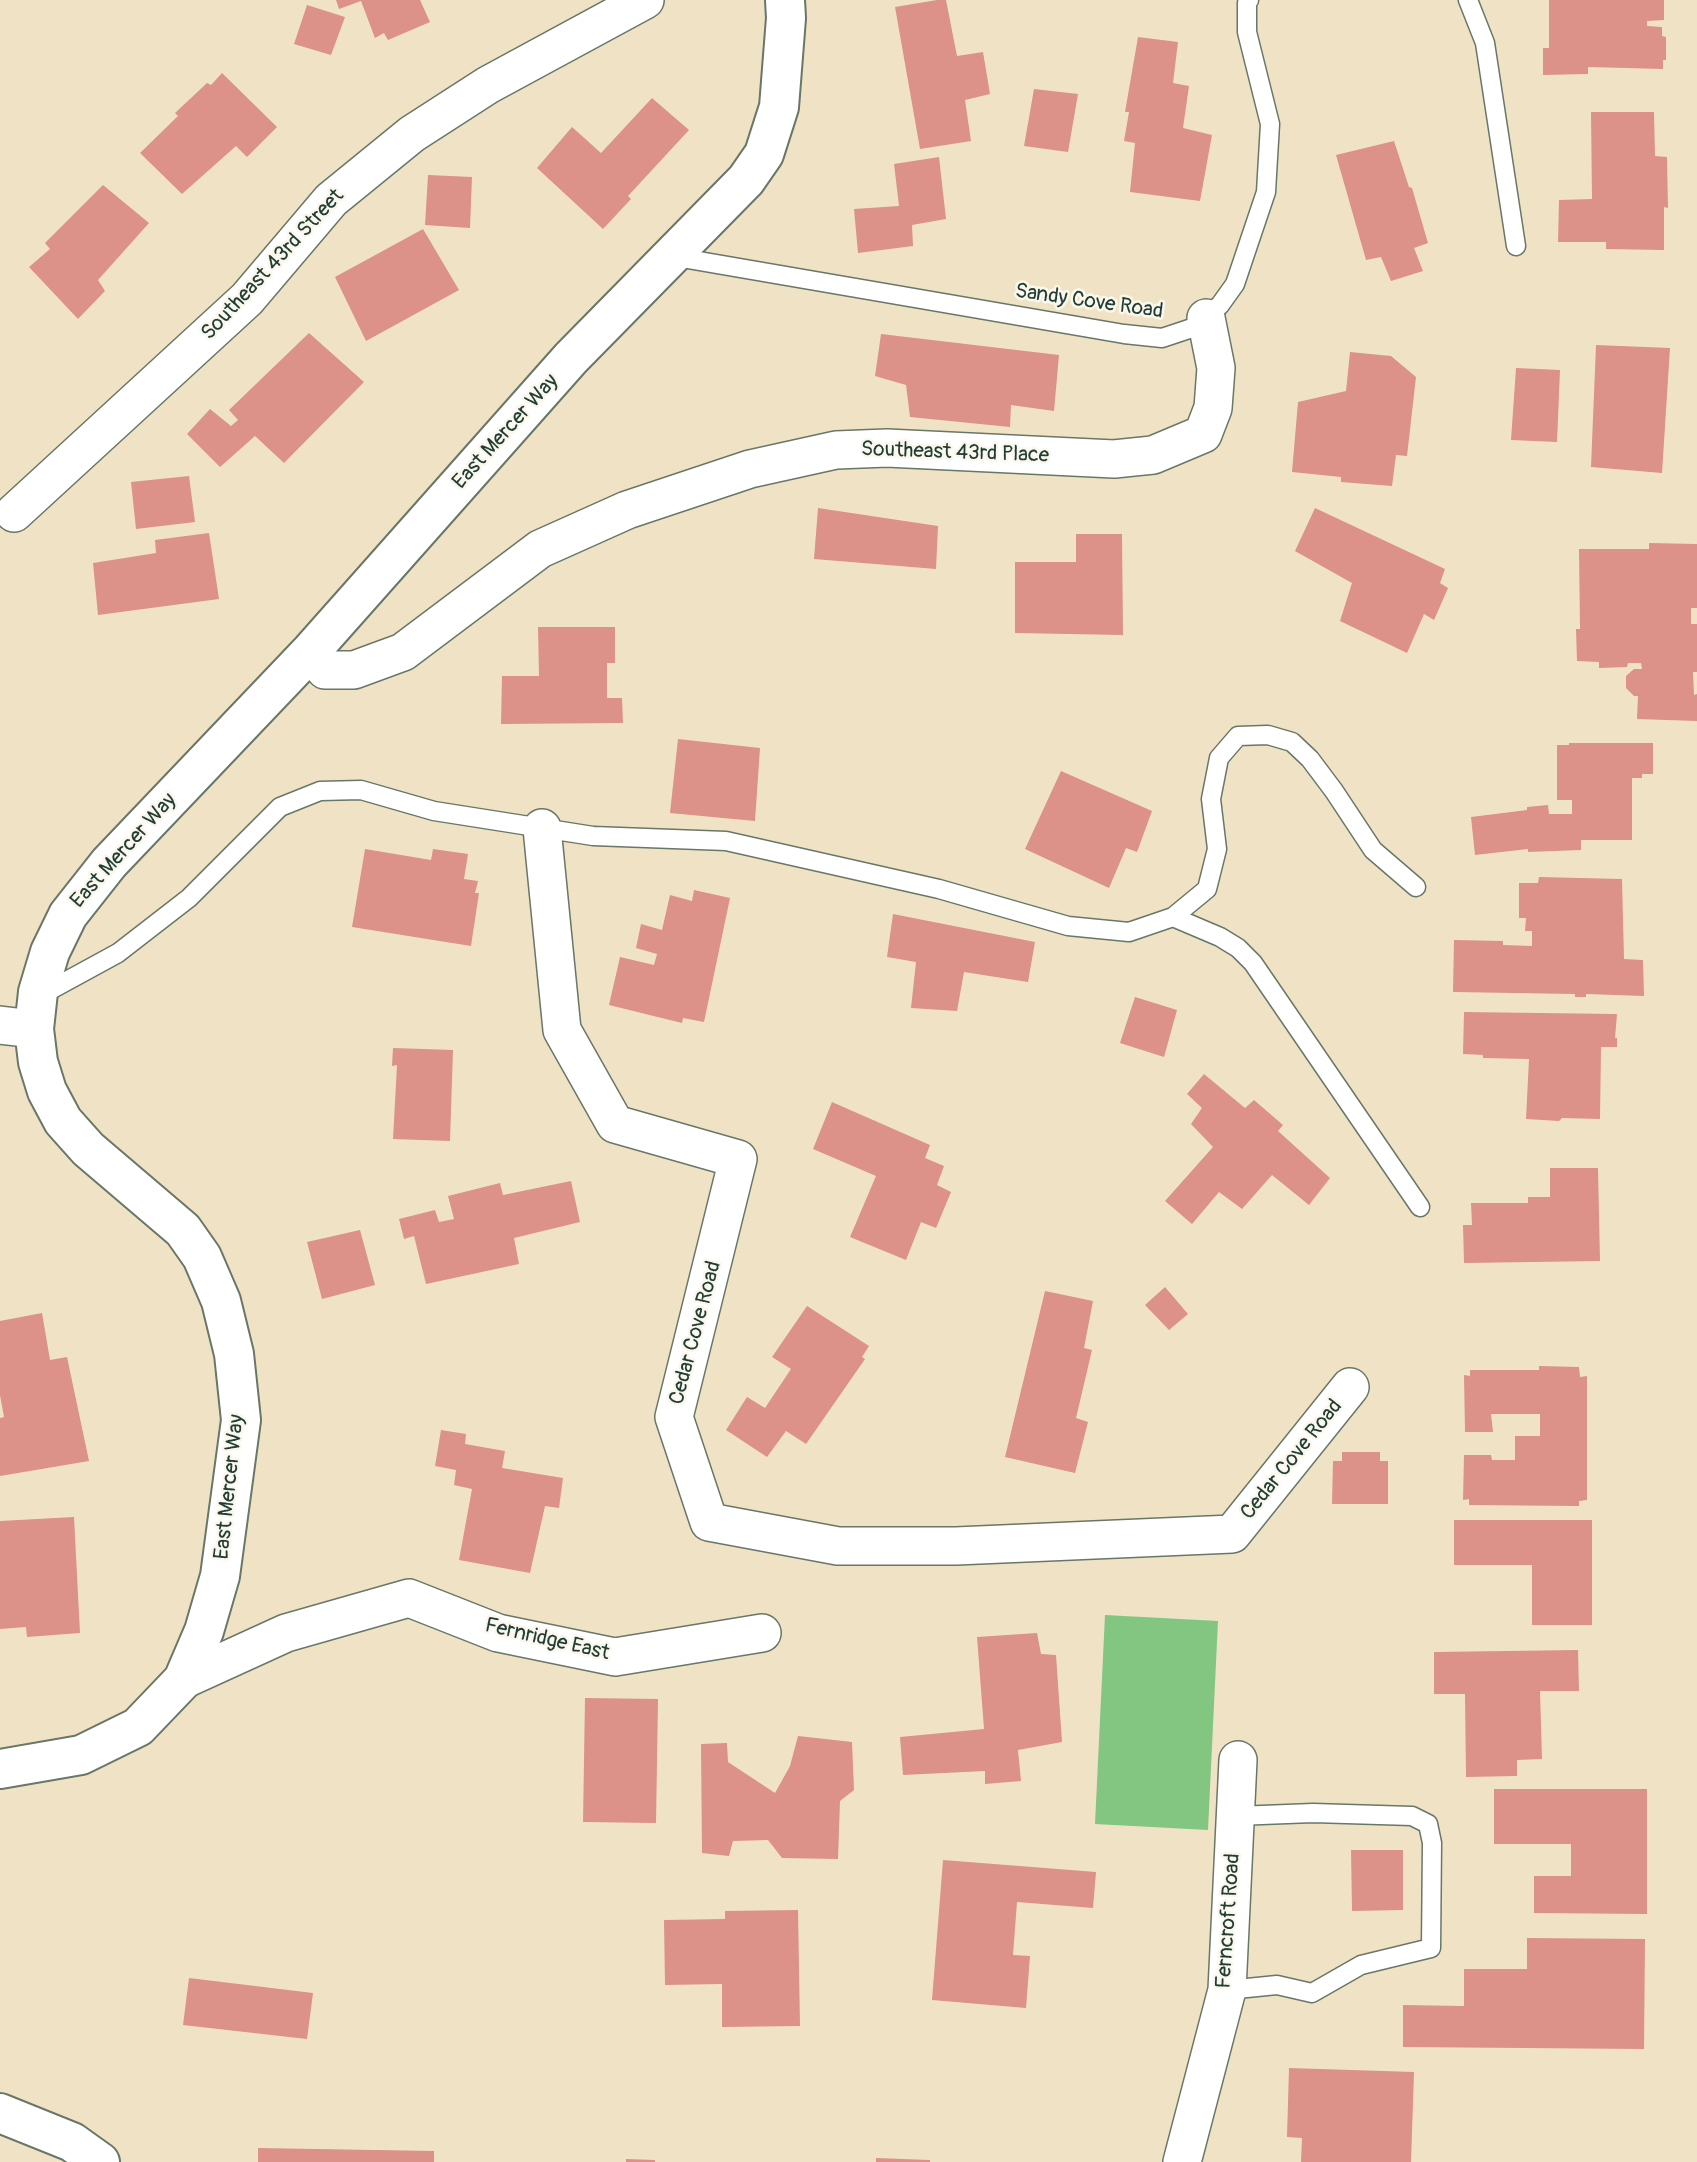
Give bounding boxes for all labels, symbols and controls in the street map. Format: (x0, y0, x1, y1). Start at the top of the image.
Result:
street label: Southeast 43rd Street (196, 184, 350, 346)
street label: Sandy Cove Road (1013, 279, 1165, 325)
street label: East Mercer Way (448, 369, 564, 495)
street label: Southeast 43rd Place (861, 437, 1049, 469)
street label: East Mercer Way (66, 788, 182, 914)
street label: Cedar Cove Road (665, 1258, 727, 1408)
street label: Cedar Cove Road (1236, 1395, 1348, 1525)
street label: East Mercer Way (210, 1413, 250, 1561)
street label: Fernridge East (482, 1613, 612, 1667)
street label: Ferncroft Road (1212, 1852, 1246, 1990)

